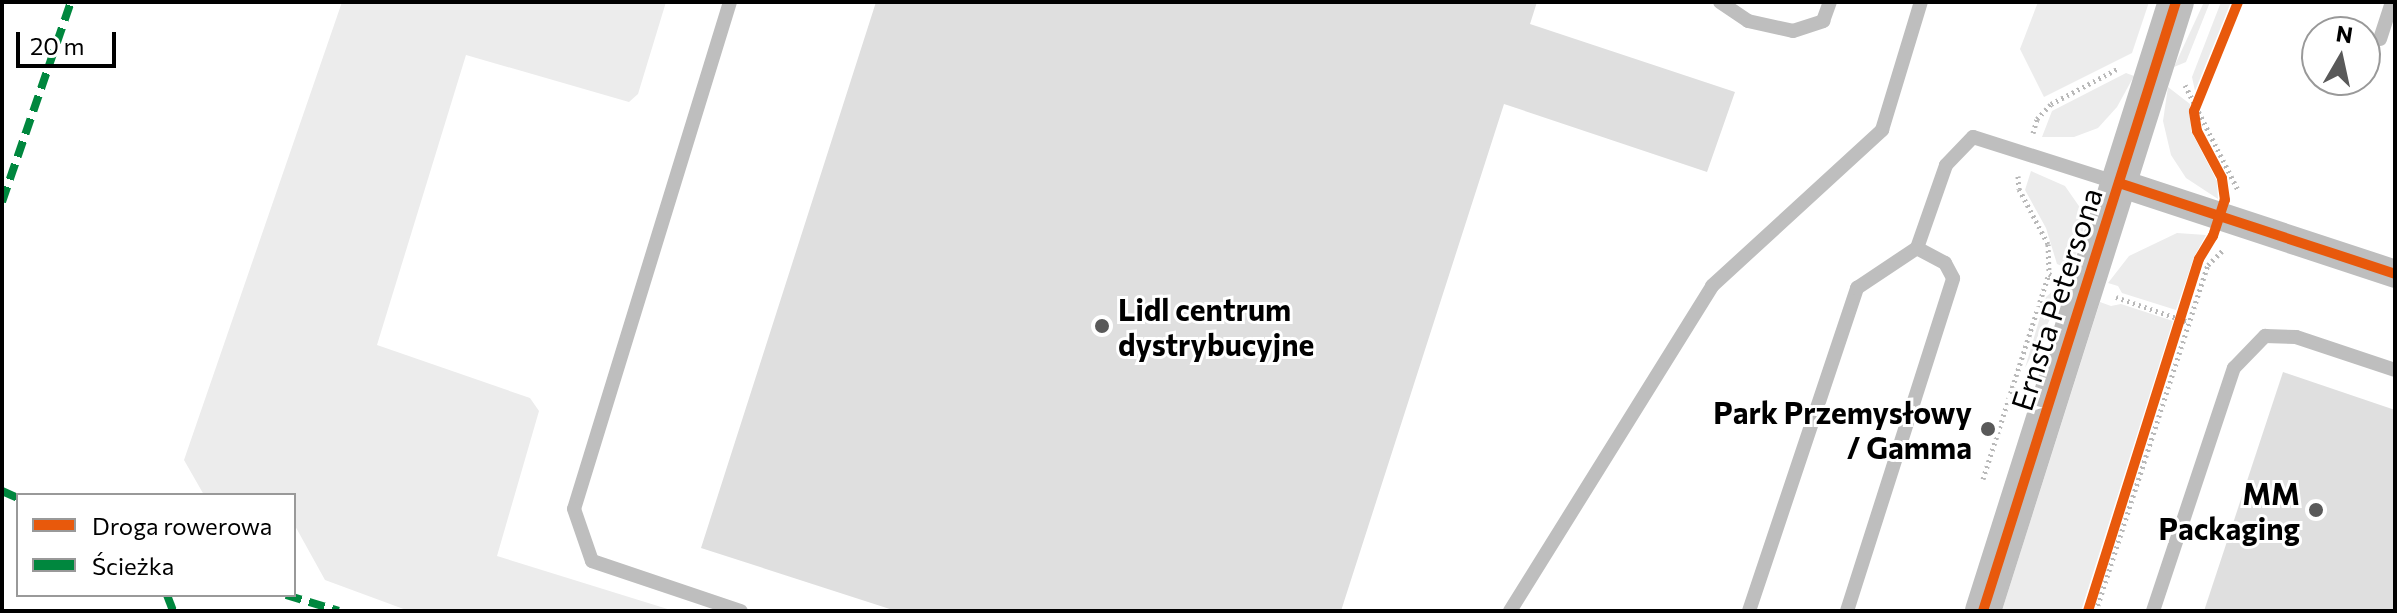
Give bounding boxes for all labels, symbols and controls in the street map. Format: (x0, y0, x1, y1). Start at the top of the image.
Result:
scale bar (20, 16, 120, 66)
north arrow (2301, 16, 2381, 96)
text: N (2334, 19, 2355, 48)
text: 20 m (30, 31, 84, 60)
street label: Ernsta Petersona (2003, 183, 2109, 415)
place label: Lidl centrum dystrybucyjne (1118, 291, 1314, 362)
marker: Lidl centrum dystrybucyjne (1093, 317, 1111, 335)
place label: Park Przemysłowy / Gamma (1713, 394, 1972, 464)
marker: Park Przemysłowy / Gamma (1979, 420, 1997, 438)
place label: MM Packaging (2158, 475, 2300, 546)
legend (16, 493, 296, 597)
marker: MM Packaging (2307, 501, 2325, 519)
text: Droga rowerowa (92, 511, 272, 540)
text: Ścieżka (92, 551, 174, 580)

